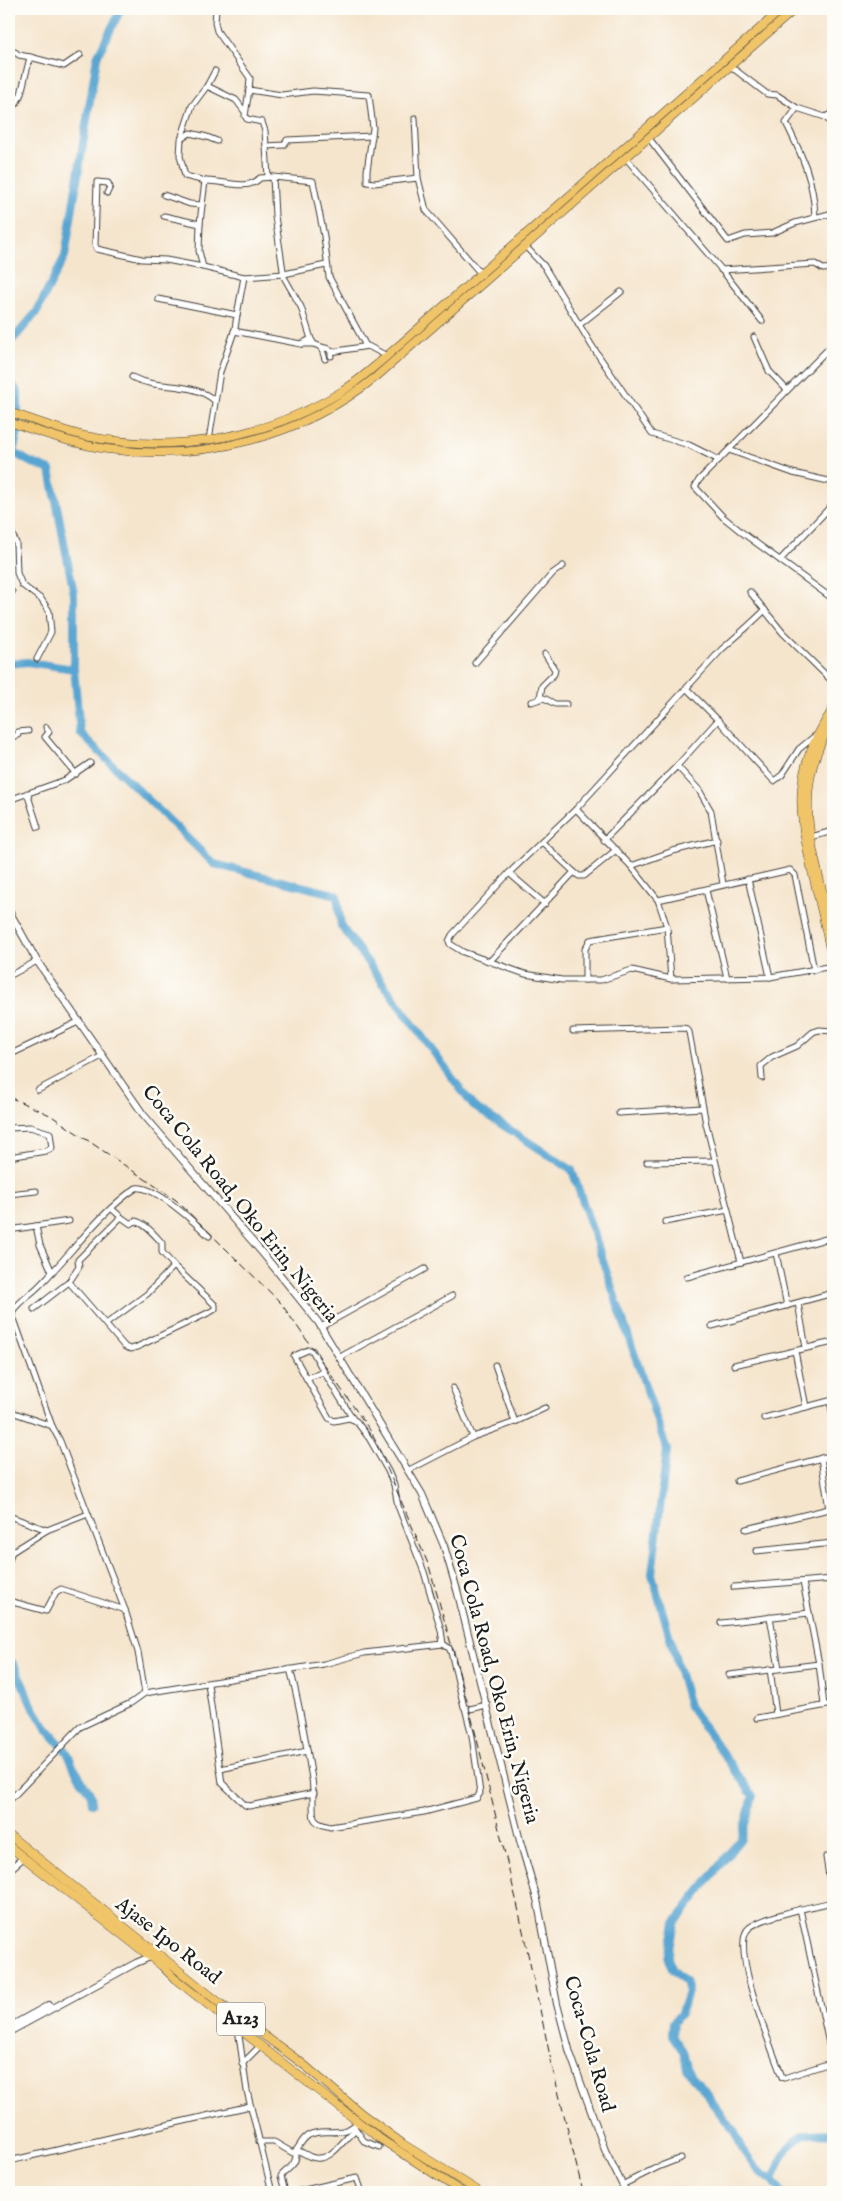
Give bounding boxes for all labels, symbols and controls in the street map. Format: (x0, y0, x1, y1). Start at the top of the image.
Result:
street label: Coca Cola Road, Oko Erin, Nigeria (136, 1080, 344, 1328)
street label: Coca Cola Road, Oko Erin, Nigeria (443, 1532, 545, 1827)
street label: Ajase Ipo Road (109, 1891, 226, 1990)
street label: Coca-Cola Road (558, 1973, 620, 2115)
road number: A123 (217, 2002, 265, 2036)

